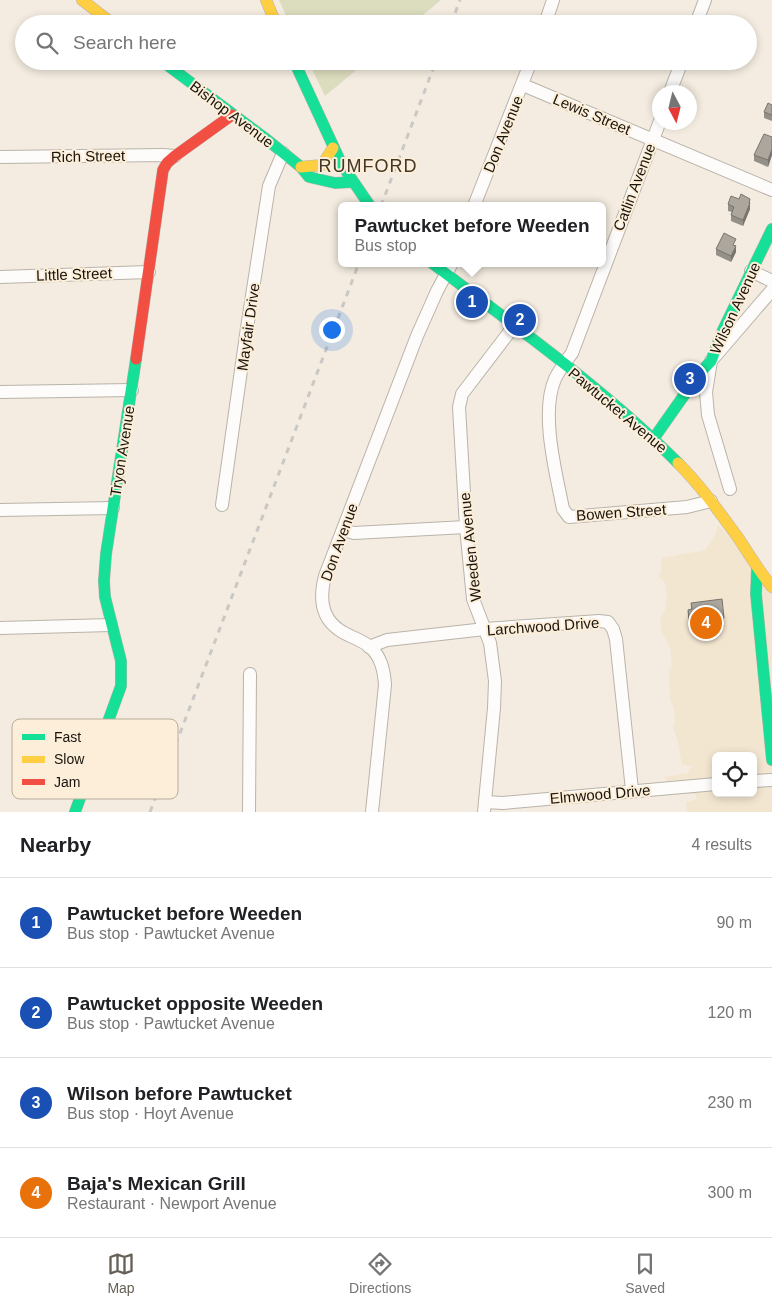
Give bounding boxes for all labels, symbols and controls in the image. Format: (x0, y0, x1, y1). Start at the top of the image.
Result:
search box (15, 15, 757, 70)
icon: search (33, 29, 61, 57)
text: Search here (73, 32, 177, 53)
street label: Bishop Avenue (187, 77, 277, 151)
north arrow (652, 85, 697, 130)
street label: Lewis Street (551, 90, 634, 138)
street label: Don Avenue (480, 93, 526, 175)
street label: Catlin Avenue (610, 141, 658, 233)
street label: Rich Street (51, 147, 126, 165)
district label: RUMFORD (319, 156, 418, 176)
popup (338, 202, 606, 267)
text: Pawtucket before Weeden (354, 215, 590, 236)
text: Bus stop (354, 237, 417, 254)
street label: Wilson Avenue (706, 260, 764, 356)
street label: Little Street (36, 264, 113, 284)
street label: Mayfair Drive (233, 282, 263, 372)
pin: 1 (456, 283, 488, 321)
pin: 2 (504, 301, 536, 339)
your location (319, 317, 345, 343)
pin: 3 (674, 360, 706, 398)
street label: Pawtucket Avenue (565, 364, 671, 456)
street label: Tryon Avenue (106, 404, 138, 498)
street label: Weeden Avenue (456, 492, 484, 602)
street label: Bowen Street (575, 500, 667, 524)
street label: Don Avenue (317, 501, 361, 583)
pin: 4 (690, 604, 722, 642)
street label: Larchwood Drive (486, 614, 600, 638)
legend (12, 719, 178, 799)
text: Fast (54, 729, 81, 745)
text: Slow (54, 751, 85, 767)
map controls (712, 752, 757, 797)
button: locate (712, 752, 757, 797)
text: Jam (54, 774, 80, 790)
street label: Elmwood Drive (549, 781, 651, 807)
text: Nearby (20, 833, 91, 856)
text: 4 results (692, 836, 752, 853)
text: Pawtucket before Weeden (67, 903, 302, 924)
text: 1 (32, 914, 40, 931)
text: 90 m (716, 914, 752, 931)
text: Bus stop · Pawtucket Avenue (67, 925, 275, 942)
text: Pawtucket opposite Weeden (67, 993, 323, 1014)
text: 2 (32, 1004, 40, 1021)
text: 120 m (708, 1004, 752, 1021)
text: Bus stop · Pawtucket Avenue (67, 1015, 275, 1032)
text: Wilson before Pawtucket (67, 1083, 292, 1104)
text: 3 (32, 1094, 40, 1111)
text: 230 m (708, 1094, 752, 1111)
text: Bus stop · Hoyt Avenue (67, 1105, 234, 1122)
text: Baja's Mexican Grill (67, 1173, 246, 1194)
text: 4 (32, 1184, 40, 1201)
text: 300 m (708, 1184, 752, 1201)
text: Restaurant · Newport Avenue (67, 1195, 277, 1212)
tab: Map (107, 1250, 135, 1296)
tab: Directions (349, 1250, 411, 1296)
tab: Saved (625, 1250, 665, 1296)

